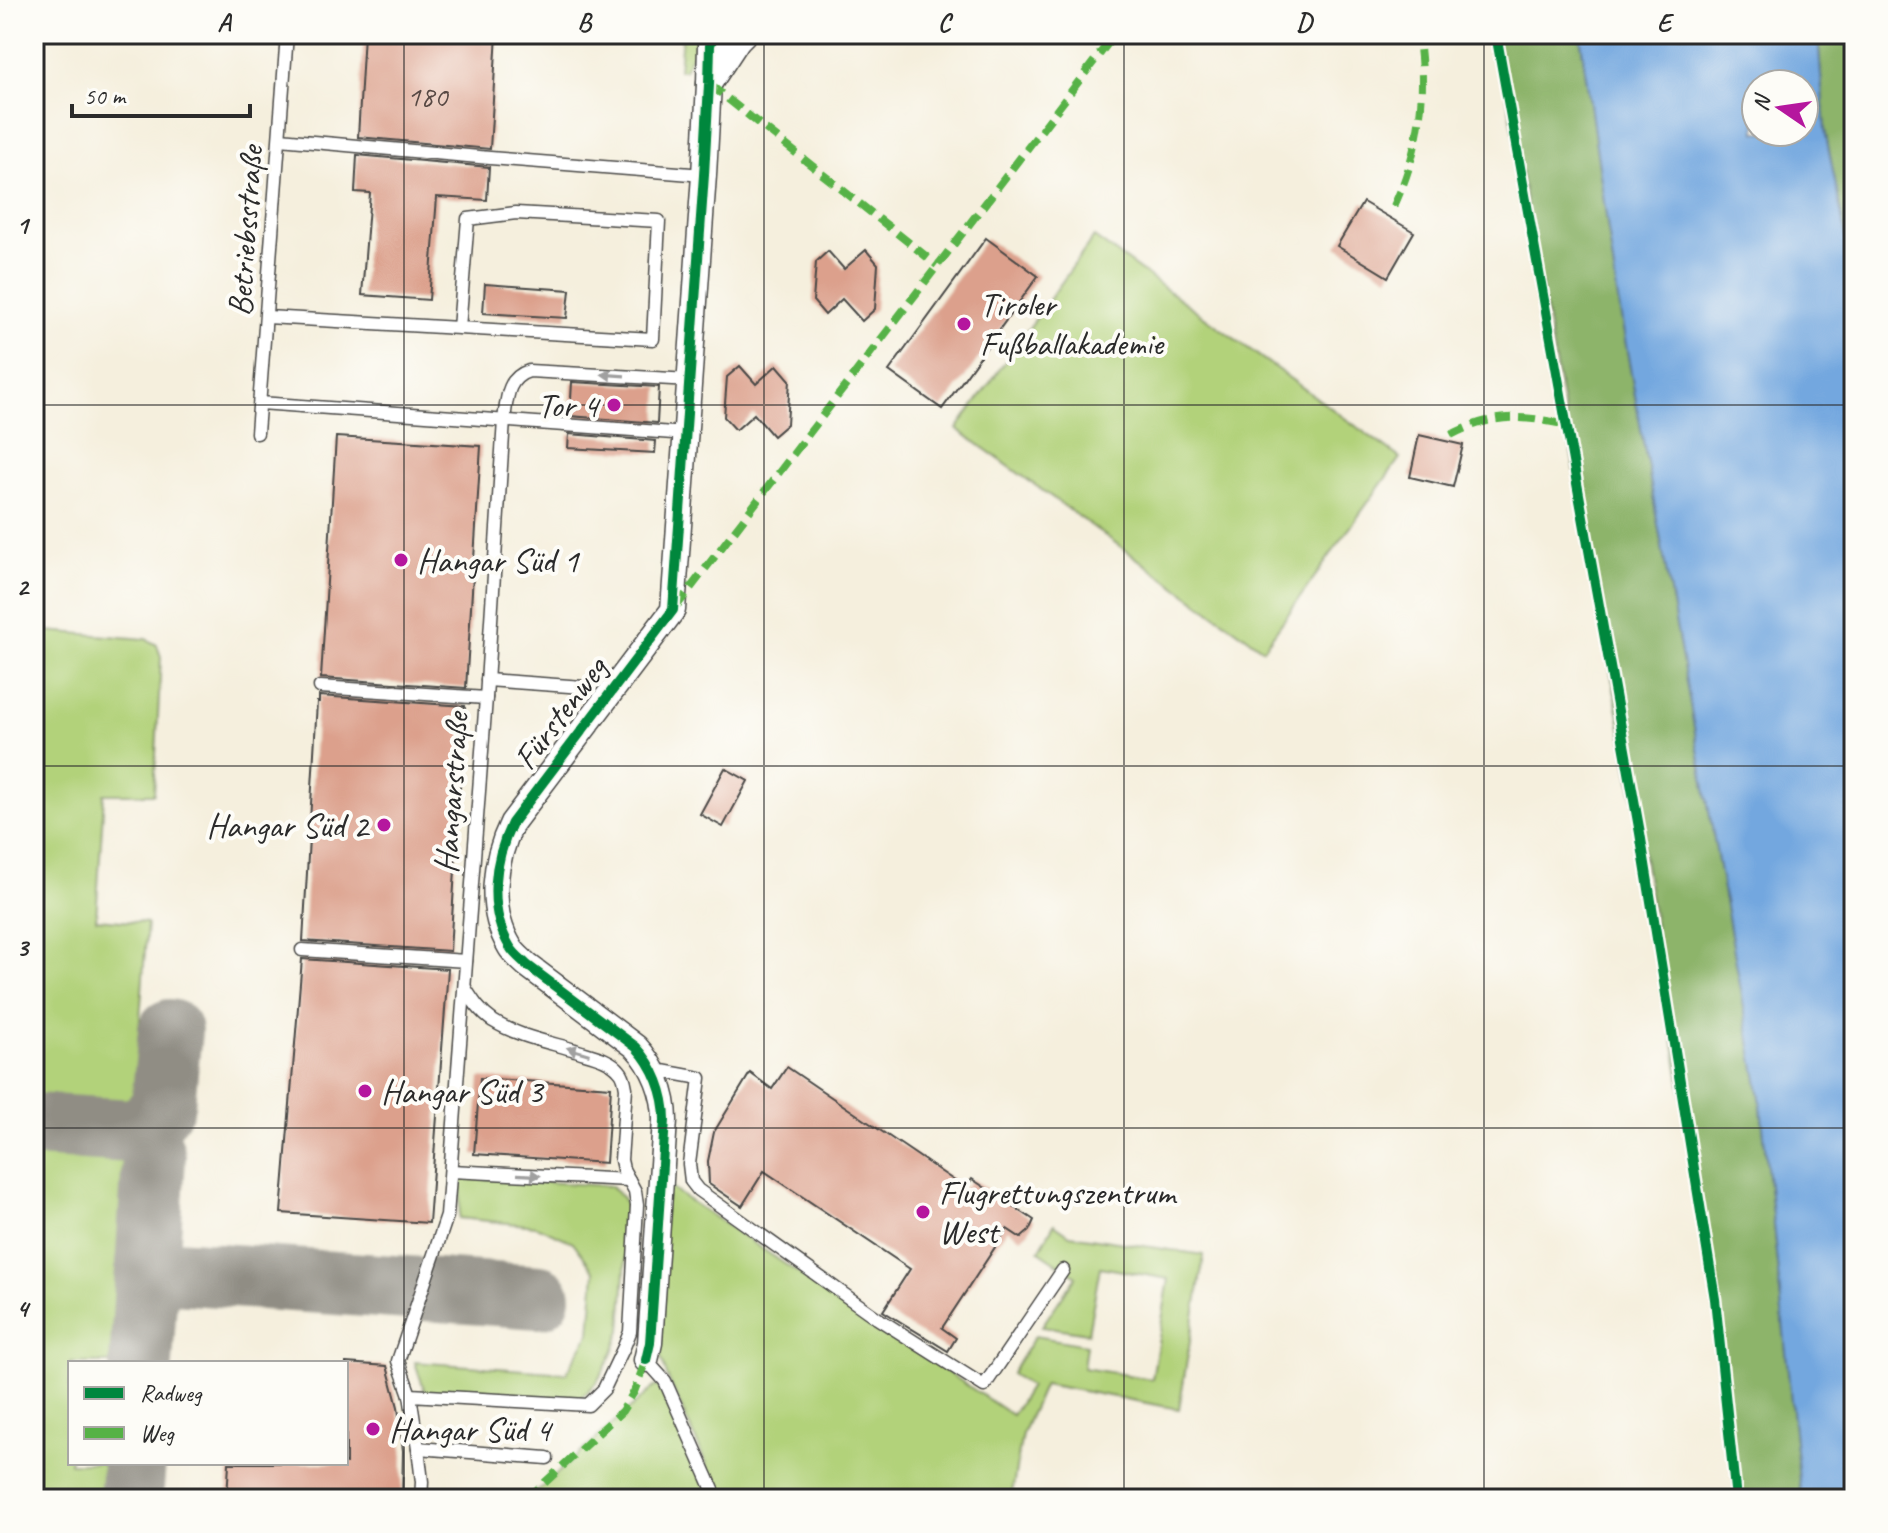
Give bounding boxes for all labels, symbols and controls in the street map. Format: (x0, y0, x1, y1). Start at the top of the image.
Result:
text: A (217, 6, 232, 39)
text: B (577, 6, 593, 39)
text: C (938, 6, 954, 39)
text: D (1296, 6, 1314, 39)
text: E (1657, 6, 1675, 39)
scale bar (72, 68, 250, 118)
north arrow (1740, 68, 1820, 148)
house number: 180 (407, 77, 450, 115)
text: 50 m (84, 81, 127, 111)
text: N (1746, 91, 1777, 114)
street label: Betriebsstraße (218, 142, 273, 317)
text: 1 (16, 209, 31, 242)
place label: Tiroler Fußballakademie (980, 283, 1165, 365)
marker: Tiroler Fußballakademie (955, 315, 973, 333)
one-way arrow (600, 368, 625, 381)
place label: Tor 4 (538, 384, 602, 427)
marker: Tor 4 (605, 396, 623, 414)
place label: Hangar Süd 1 (417, 539, 580, 582)
marker: Hangar Süd 1 (392, 551, 410, 569)
text: 2 (16, 570, 30, 603)
street label: Fürstenweg (504, 647, 617, 778)
street label: Hangarstraße (424, 708, 478, 875)
place label: Hangar Süd 2 (207, 804, 371, 847)
marker: Hangar Süd 2 (375, 816, 393, 834)
text: 3 (16, 931, 30, 964)
one-way arrow (565, 1044, 589, 1057)
place label: Hangar Süd 3 (381, 1070, 545, 1113)
marker: Hangar Süd 3 (356, 1082, 374, 1100)
one-way arrow (517, 1168, 542, 1181)
place label: Flugrettungszentrum West (939, 1171, 1178, 1253)
marker: Flugrettungszentrum West (914, 1203, 932, 1221)
text: 4 (16, 1292, 31, 1325)
legend (68, 1361, 348, 1465)
text: Radweg (140, 1378, 203, 1408)
place label: Hangar Süd 4 (389, 1408, 554, 1451)
text: Weg (140, 1418, 175, 1448)
marker: Hangar Süd 4 (364, 1420, 382, 1438)

